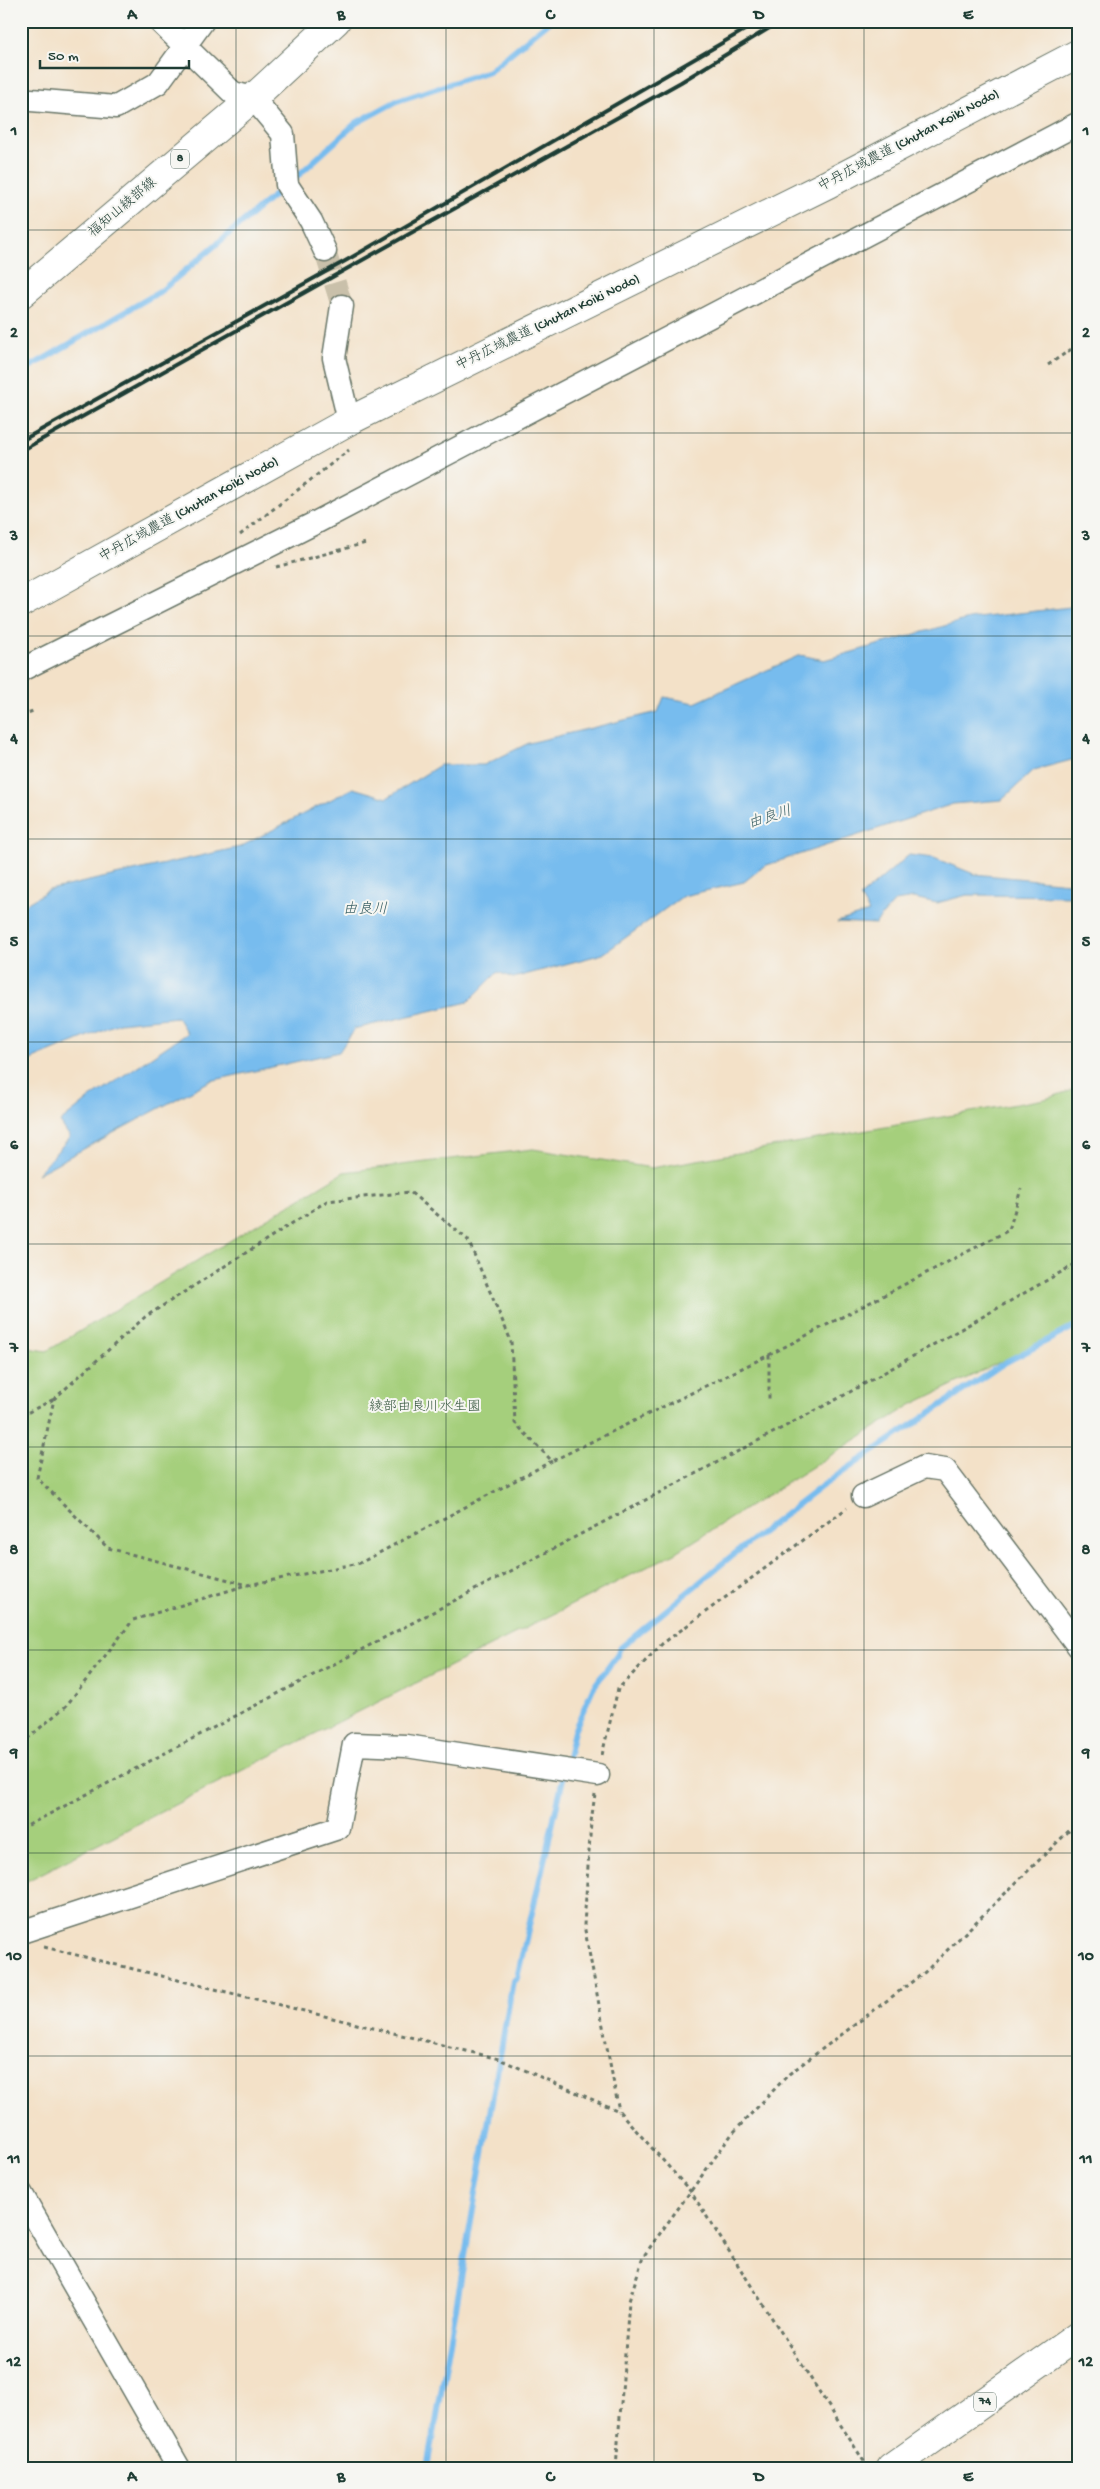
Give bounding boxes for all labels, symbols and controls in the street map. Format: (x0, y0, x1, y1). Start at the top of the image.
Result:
text: A (126, 7, 138, 26)
text: B (336, 7, 346, 26)
text: C (545, 7, 556, 26)
text: D (752, 7, 765, 26)
text: E (963, 7, 974, 26)
scale bar (40, 38, 189, 70)
text: 50 m (48, 48, 79, 66)
street label: 中丹広域農道 (Chutan Koiki Nodo) (815, 86, 1003, 196)
text: 1 (10, 123, 17, 142)
text: 1 (1082, 123, 1089, 142)
road number: 8 (171, 150, 189, 168)
street label: 福知山綾部線 (85, 174, 161, 242)
street label: 中丹広域農道 (Chutan Koiki Nodo) (453, 271, 643, 375)
text: 2 (10, 325, 18, 344)
text: 2 (1082, 325, 1090, 344)
street label: 中丹広域農道 (Chutan Koiki Nodo) (96, 453, 282, 567)
text: 3 (9, 528, 18, 547)
text: 3 (1081, 528, 1090, 547)
text: 4 (9, 731, 18, 750)
text: 4 (1081, 731, 1090, 750)
water label: 由良川 (746, 802, 794, 834)
water label: 由良川 (342, 900, 388, 919)
text: 5 (10, 934, 19, 953)
text: 5 (1082, 934, 1091, 953)
text: 6 (10, 1137, 19, 1156)
text: 6 (1082, 1137, 1091, 1156)
text: 7 (9, 1340, 19, 1359)
text: 7 (1081, 1340, 1091, 1359)
park label: 綾部由良川水生園 (369, 1399, 481, 1416)
text: 8 (10, 1542, 19, 1561)
text: 8 (1082, 1542, 1091, 1561)
text: 9 (9, 1745, 18, 1764)
text: 9 (1081, 1745, 1090, 1764)
text: 10 (5, 1948, 22, 1967)
text: 10 (1077, 1948, 1094, 1967)
text: 11 (7, 2151, 20, 2170)
text: 11 (1079, 2151, 1092, 2170)
text: 12 (6, 2354, 21, 2373)
text: 12 (1078, 2354, 1093, 2373)
road number: 74 (974, 2392, 996, 2412)
text: A (126, 2469, 138, 2488)
text: B (336, 2469, 346, 2488)
text: C (545, 2469, 556, 2488)
text: D (752, 2469, 765, 2488)
text: E (963, 2469, 974, 2488)

